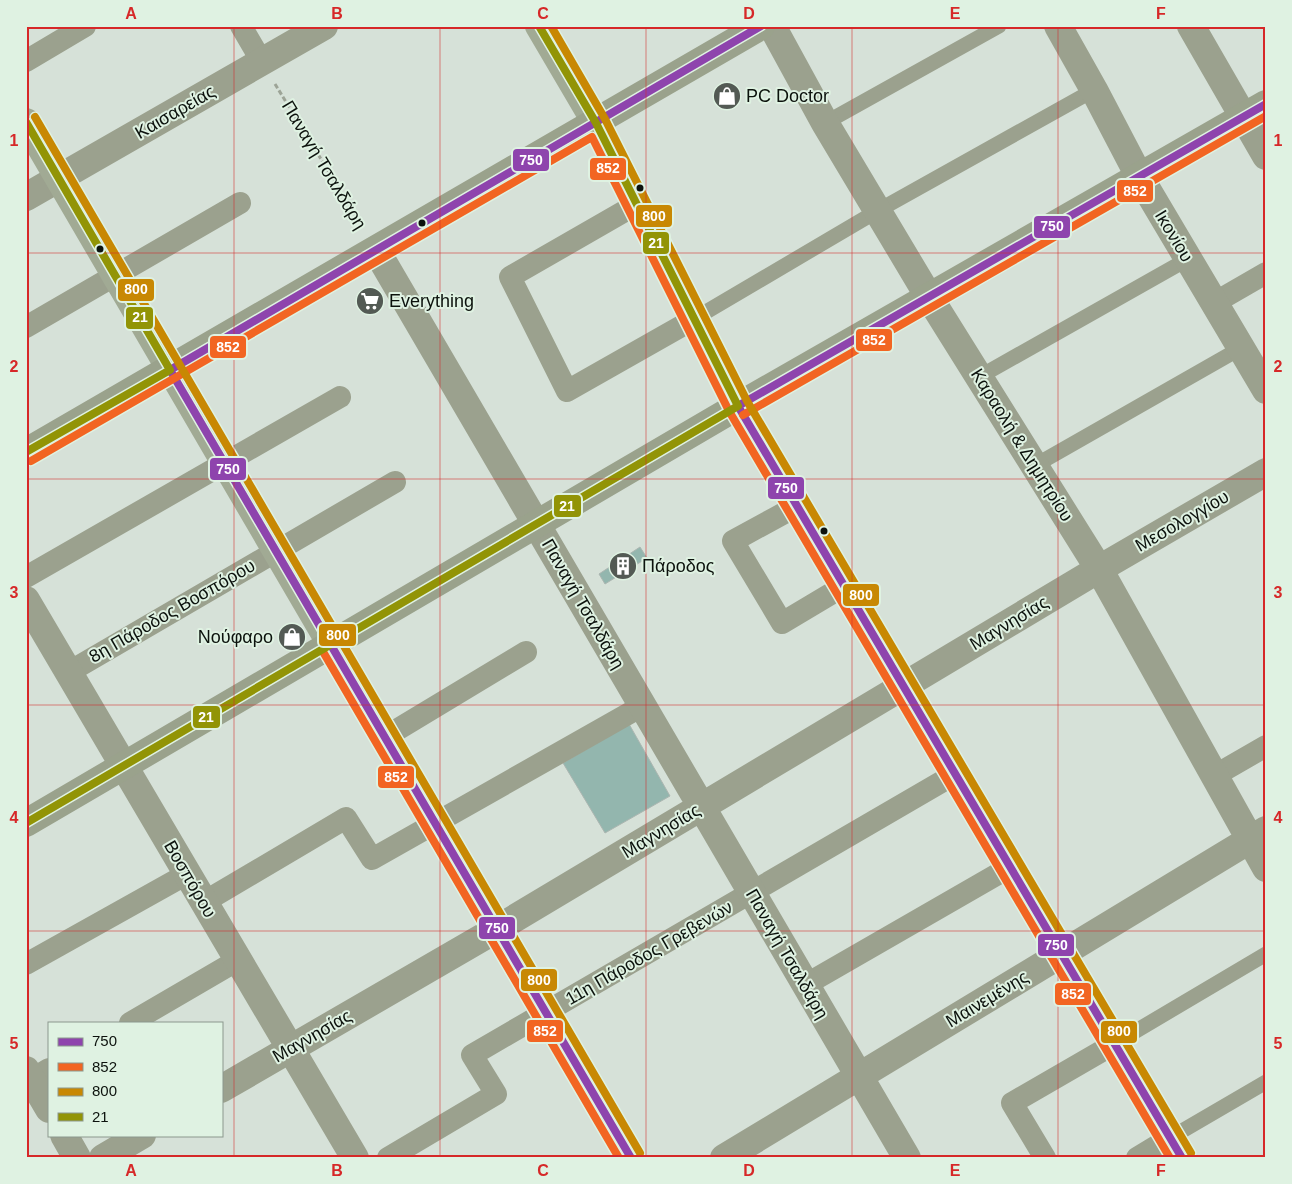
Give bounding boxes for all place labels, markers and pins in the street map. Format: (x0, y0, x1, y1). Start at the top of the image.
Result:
shop icon: PC Doctor (712, 81, 742, 111)
place label: PC Doctor (746, 86, 829, 106)
unlabelled marker (635, 183, 645, 193)
unlabelled marker (417, 218, 427, 228)
unlabelled marker (95, 244, 105, 254)
supermarket icon: Everything (355, 286, 385, 316)
place label: Everything (389, 291, 474, 311)
unlabelled marker (819, 526, 829, 536)
building icon: Πάροδος (608, 551, 638, 581)
place label: Πάροδος (642, 556, 715, 576)
shop icon: Νούφαρο (277, 622, 307, 652)
place label: Νούφαρο (198, 627, 273, 647)

